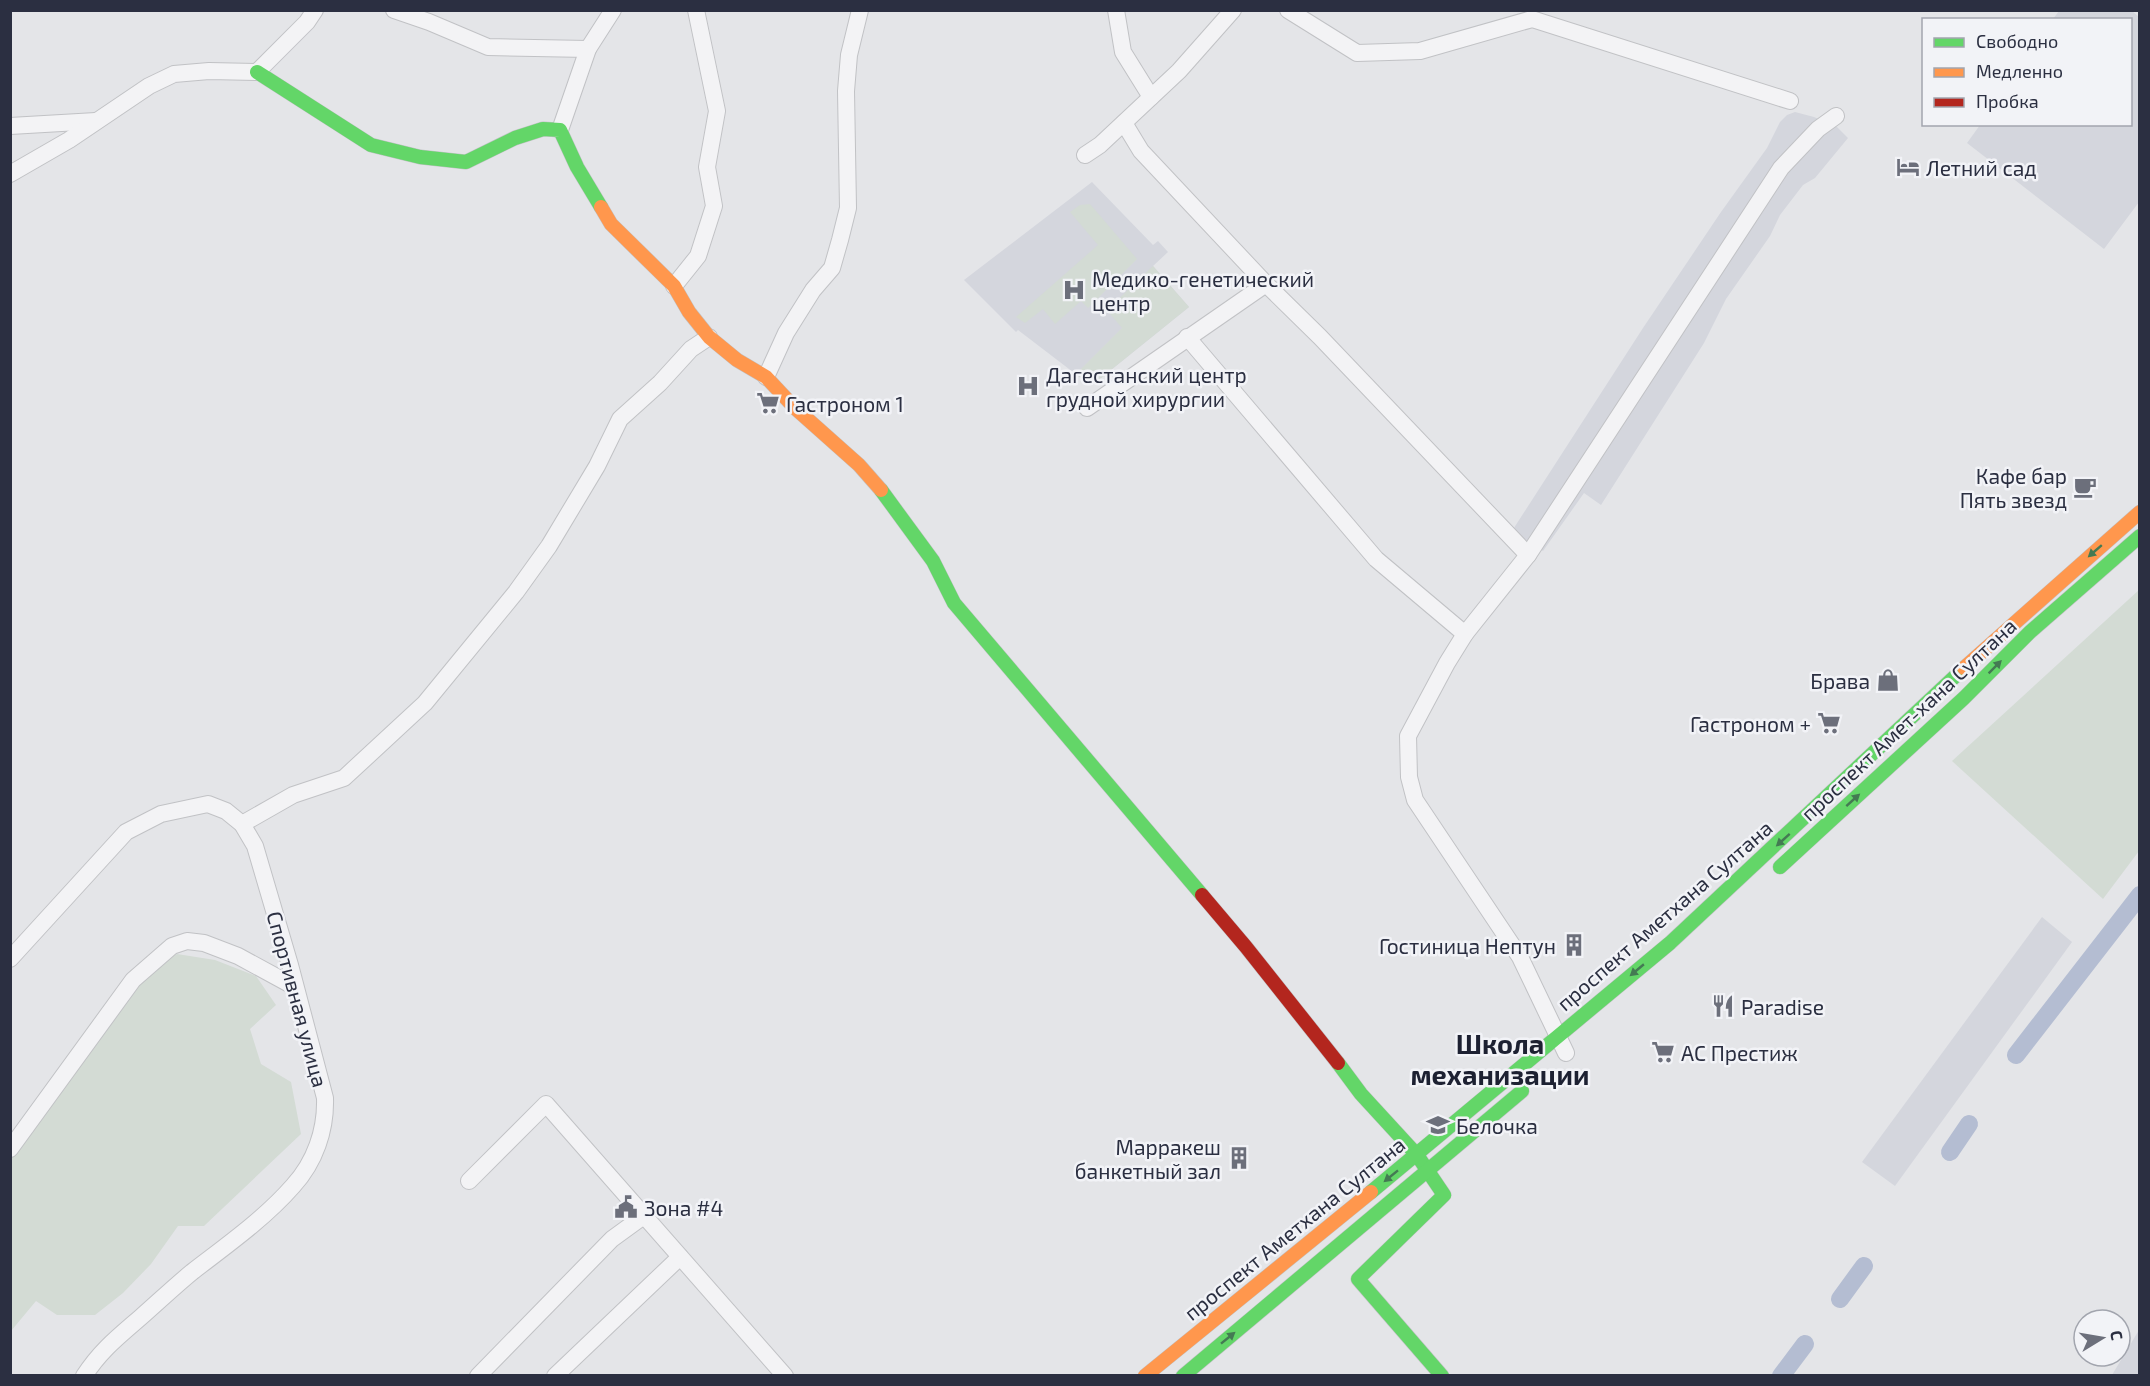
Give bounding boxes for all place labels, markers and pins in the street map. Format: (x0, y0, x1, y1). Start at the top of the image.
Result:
hotel icon: Летний сад (1895, 154, 1921, 180)
place label: Летний сад (1926, 155, 2037, 180)
place label: Медико-генетический центр (1092, 266, 1314, 315)
hospital icon: Медико-генетический центр (1061, 277, 1087, 303)
place label: Дагестанский центр грудной хирургии (1046, 362, 1247, 412)
hospital icon: Дагестанский центр грудной хирургии (1015, 373, 1041, 399)
supermarket icon: Гастроном 1 (755, 390, 781, 416)
place label: Гастроном 1 (786, 391, 904, 416)
place label: Кафе бар Пять звезд (1960, 463, 2067, 512)
cafe icon: Кафе бар Пять звезд (2072, 474, 2098, 500)
shop icon: Брава (1875, 667, 1901, 693)
place label: Брава (1810, 668, 1870, 693)
supermarket icon: Гастроном + (1816, 710, 1842, 736)
place label: Гастроном + (1690, 711, 1811, 736)
building icon: Гостиница Нептун (1561, 932, 1587, 958)
place label: Гостиница Нептун (1379, 933, 1556, 959)
restaurant icon: Paradise (1710, 993, 1736, 1019)
place label: Paradise (1741, 994, 1824, 1019)
supermarket icon: АС Престиж (1650, 1039, 1676, 1065)
place label: АС Престиж (1681, 1040, 1798, 1065)
school or university icon: Белочка (1425, 1112, 1451, 1138)
place label: Белочка (1456, 1113, 1538, 1138)
place label: Марракеш банкетный зал (1075, 1134, 1221, 1183)
building icon: Марракеш банкетный зал (1226, 1145, 1252, 1171)
public building icon: Зона #4 (613, 1194, 639, 1220)
place label: Зона #4 (644, 1195, 723, 1220)

